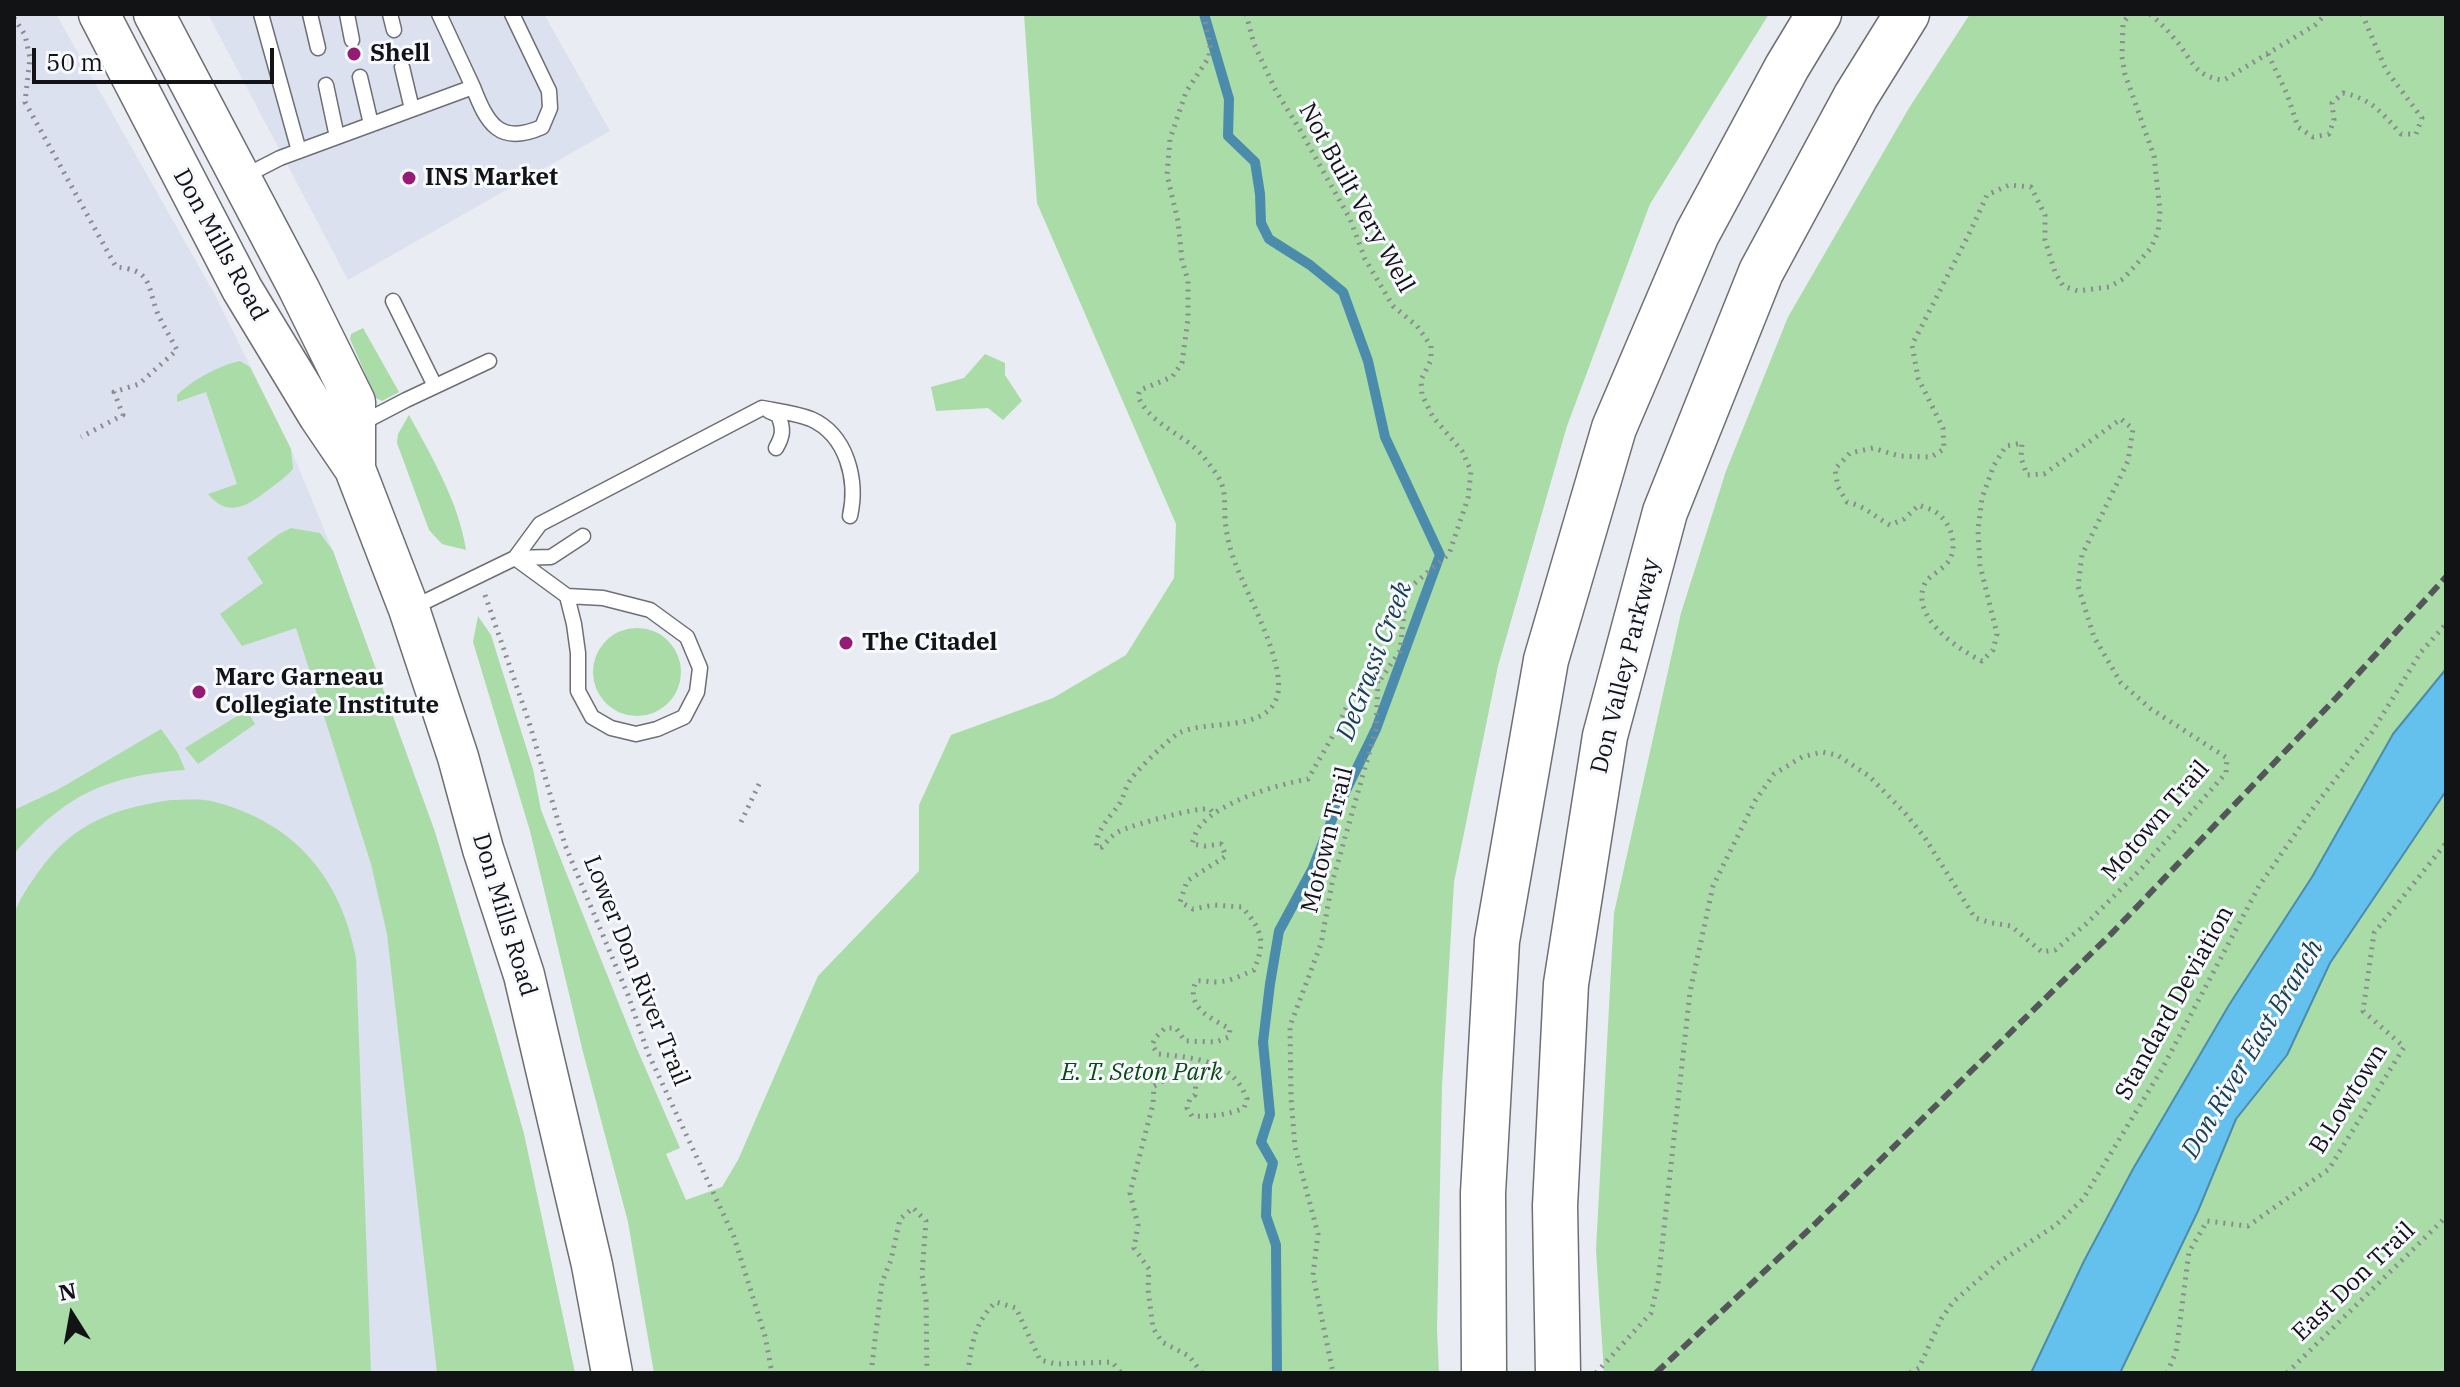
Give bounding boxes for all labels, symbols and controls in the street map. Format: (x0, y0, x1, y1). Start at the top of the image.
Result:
scale bar (36, 32, 278, 82)
place label: Shell (370, 40, 430, 68)
marker: Shell (345, 45, 363, 63)
text: 50 m (46, 46, 103, 78)
street label: Not Built Very Well (1292, 98, 1420, 298)
street label: Don Mills Road (166, 164, 274, 326)
place label: INS Market (425, 164, 558, 192)
marker: INS Market (400, 169, 418, 187)
street label: Don Valley Parkway (1585, 555, 1667, 777)
water label: DeGrassi Creek (1330, 577, 1420, 745)
place label: The Citadel (862, 629, 997, 657)
marker: The Citadel (837, 634, 855, 652)
place label: Marc Garneau Collegiate Institute (215, 664, 439, 720)
marker: Marc Garneau Collegiate Institute (190, 683, 208, 701)
street label: Motown Trail (2096, 755, 2216, 887)
street label: Motown Trail (1296, 764, 1360, 916)
street label: Don Mills Road (466, 830, 542, 1000)
street label: Lower Don River Trail (577, 852, 695, 1090)
street label: Standard Deviation (2110, 901, 2240, 1105)
water label: Don River East Branch (2175, 934, 2331, 1164)
street label: B.Lowtown (2304, 1039, 2394, 1159)
park label: E. T. Seton Park (1061, 1059, 1223, 1087)
street label: East Don Trail (2287, 1216, 2421, 1348)
north arrow (32, 1275, 112, 1355)
text: N (56, 1275, 79, 1307)

